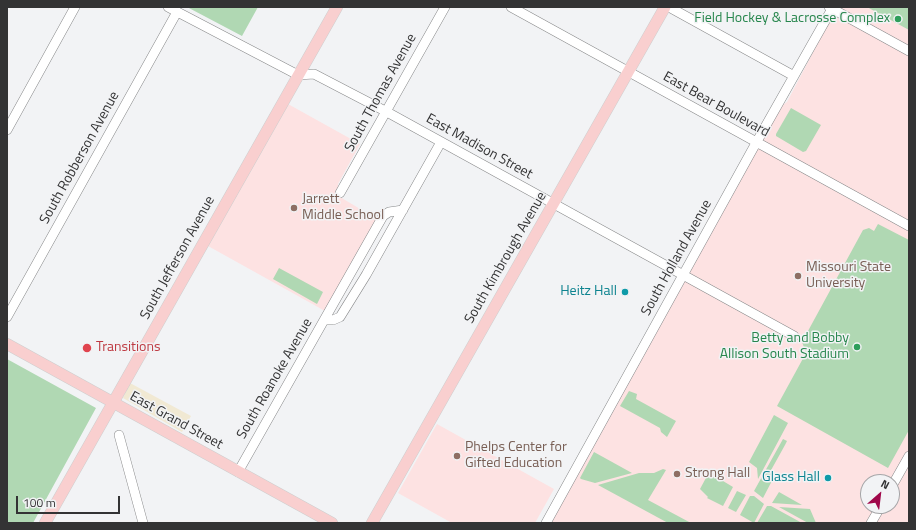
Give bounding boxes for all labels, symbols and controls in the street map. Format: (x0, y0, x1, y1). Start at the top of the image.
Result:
place label: Field Hockey & Lacrosse Complex (694, 11, 890, 27)
marker: Field Hockey & Lacrosse Complex (893, 14, 903, 24)
street label: South Thomas Avenue (342, 31, 420, 155)
street label: East Bear Boulevard (660, 69, 772, 141)
street label: South Robberson Avenue (37, 89, 123, 227)
street label: East Madison Street (423, 111, 535, 183)
street label: South Kimbrough Avenue (461, 189, 551, 327)
place label: Jarrett Middle School (302, 192, 384, 224)
street label: South Jefferson Avenue (137, 193, 219, 323)
street label: South Holland Avenue (638, 197, 716, 319)
marker: Jarrett Middle School (289, 203, 299, 213)
place label: Missouri State University (806, 260, 891, 292)
marker: Missouri State University (793, 271, 803, 281)
place label: Heitz Hall (560, 284, 617, 300)
marker: Heitz Hall (620, 287, 630, 297)
street label: South Roanoke Avenue (234, 316, 316, 442)
place label: Betty and Bobby Allison South Stadium (720, 331, 849, 364)
place label: Transitions (96, 340, 161, 356)
marker: Transitions (81, 342, 93, 354)
marker: Betty and Bobby Allison South Stadium (852, 342, 862, 352)
street label: East Grand Street (127, 388, 225, 454)
place label: Phelps Center for Gifted Education (465, 440, 567, 472)
marker: Phelps Center for Gifted Education (452, 451, 462, 461)
place label: Strong Hall (685, 466, 750, 482)
marker: Strong Hall (672, 469, 682, 479)
place label: Glass Hall (762, 470, 820, 486)
marker: Glass Hall (823, 473, 833, 483)
north arrow (860, 474, 900, 514)
text: N (878, 475, 892, 493)
scale bar (18, 488, 122, 514)
text: 100 m (23, 493, 56, 512)

